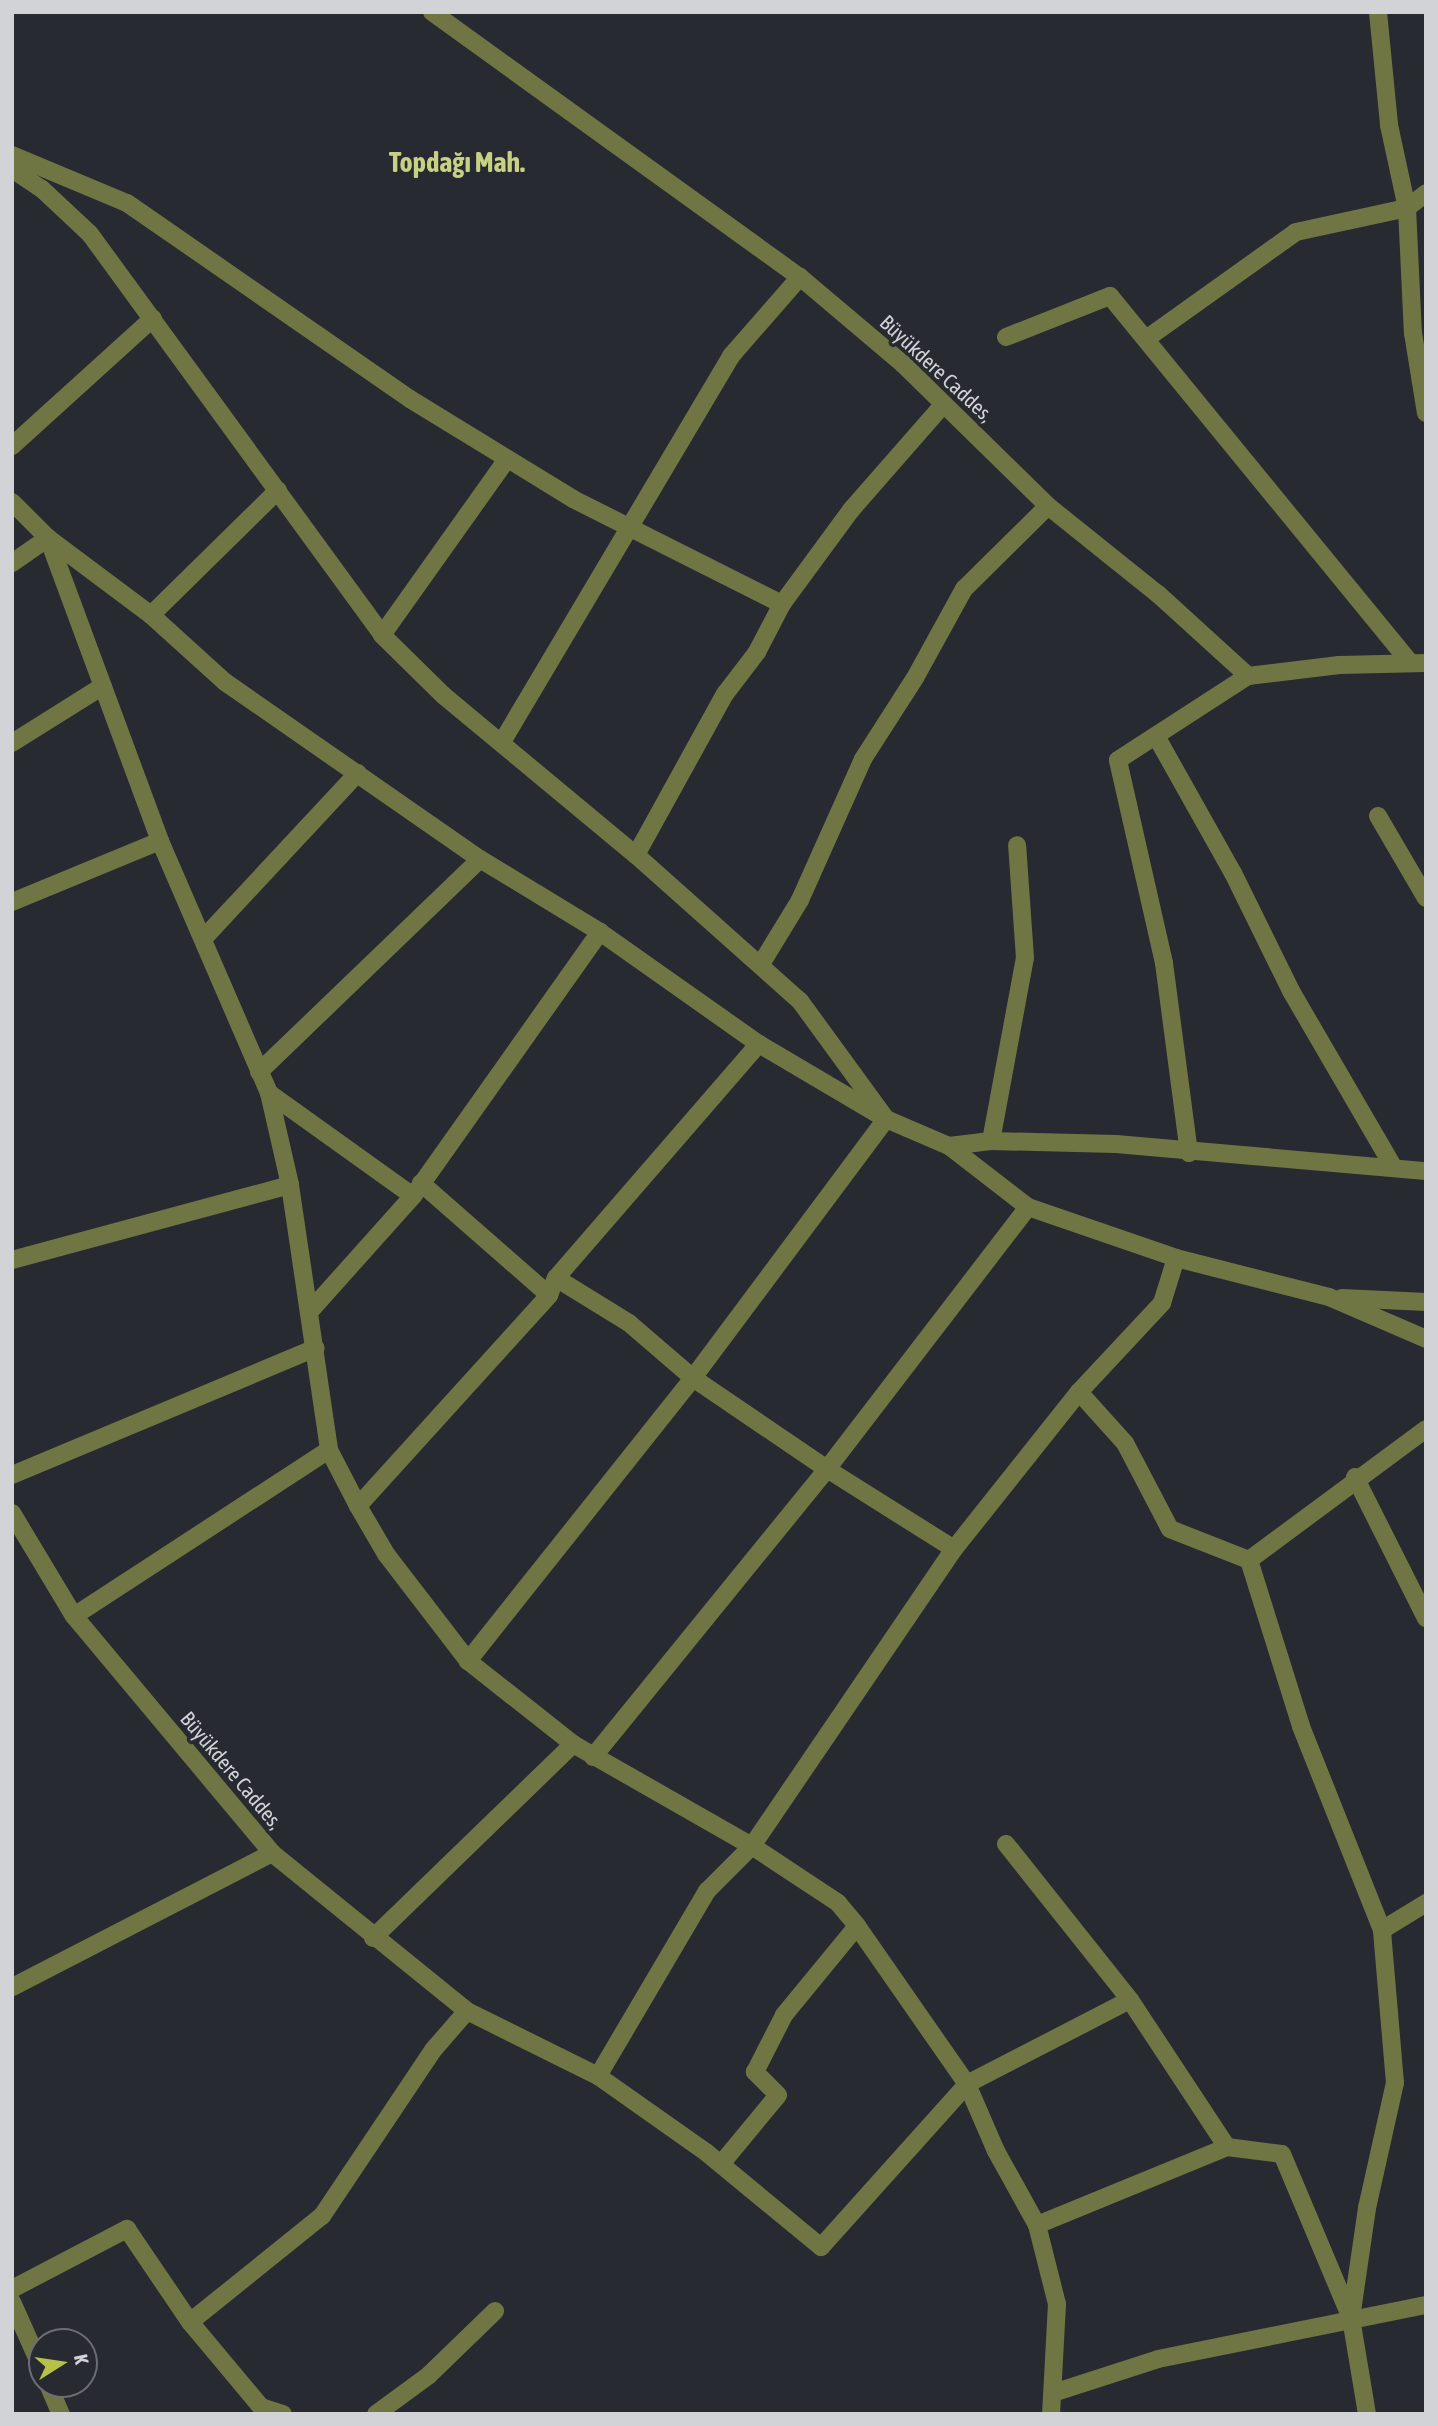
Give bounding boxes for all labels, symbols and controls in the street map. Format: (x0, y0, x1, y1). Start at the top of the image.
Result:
district label: Topdağı Mah. (389, 145, 525, 179)
street label: Büyükdere Caddes, (875, 309, 999, 427)
street label: Büyükdere Caddes, (176, 1706, 288, 1834)
north arrow (28, 2328, 98, 2398)
text: K (70, 2352, 93, 2366)

